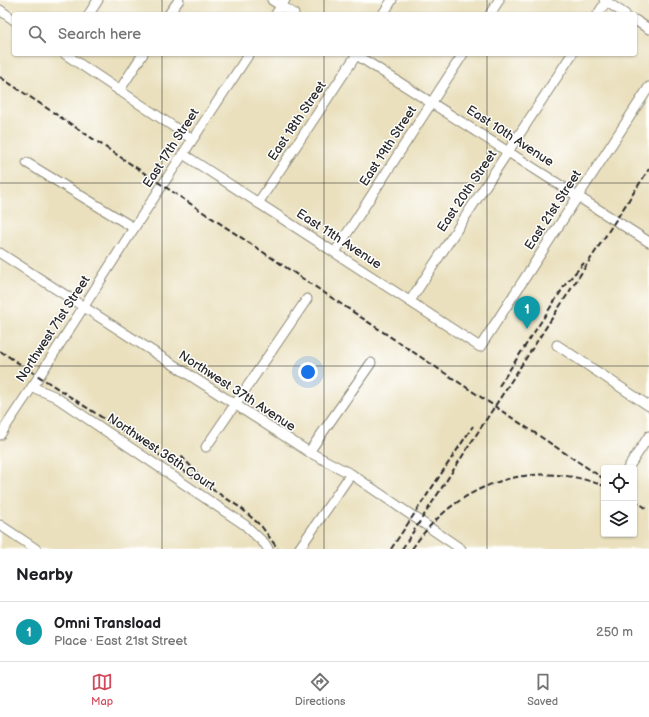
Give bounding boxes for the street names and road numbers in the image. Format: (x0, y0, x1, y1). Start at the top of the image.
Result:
street label: East 18th Street (264, 78, 330, 164)
street label: East 10th Avenue (463, 102, 557, 170)
street label: East 19th Street (356, 103, 420, 189)
street label: East 17th Street (139, 105, 203, 191)
street label: East 20th Street (434, 147, 500, 235)
street label: East 21st Street (521, 167, 585, 253)
street label: East 11th Avenue (293, 206, 385, 273)
street label: Northwest 71st Street (13, 273, 93, 385)
street label: Northwest 37th Avenue (176, 347, 299, 435)
street label: Northwest 36th Court (104, 410, 218, 494)

